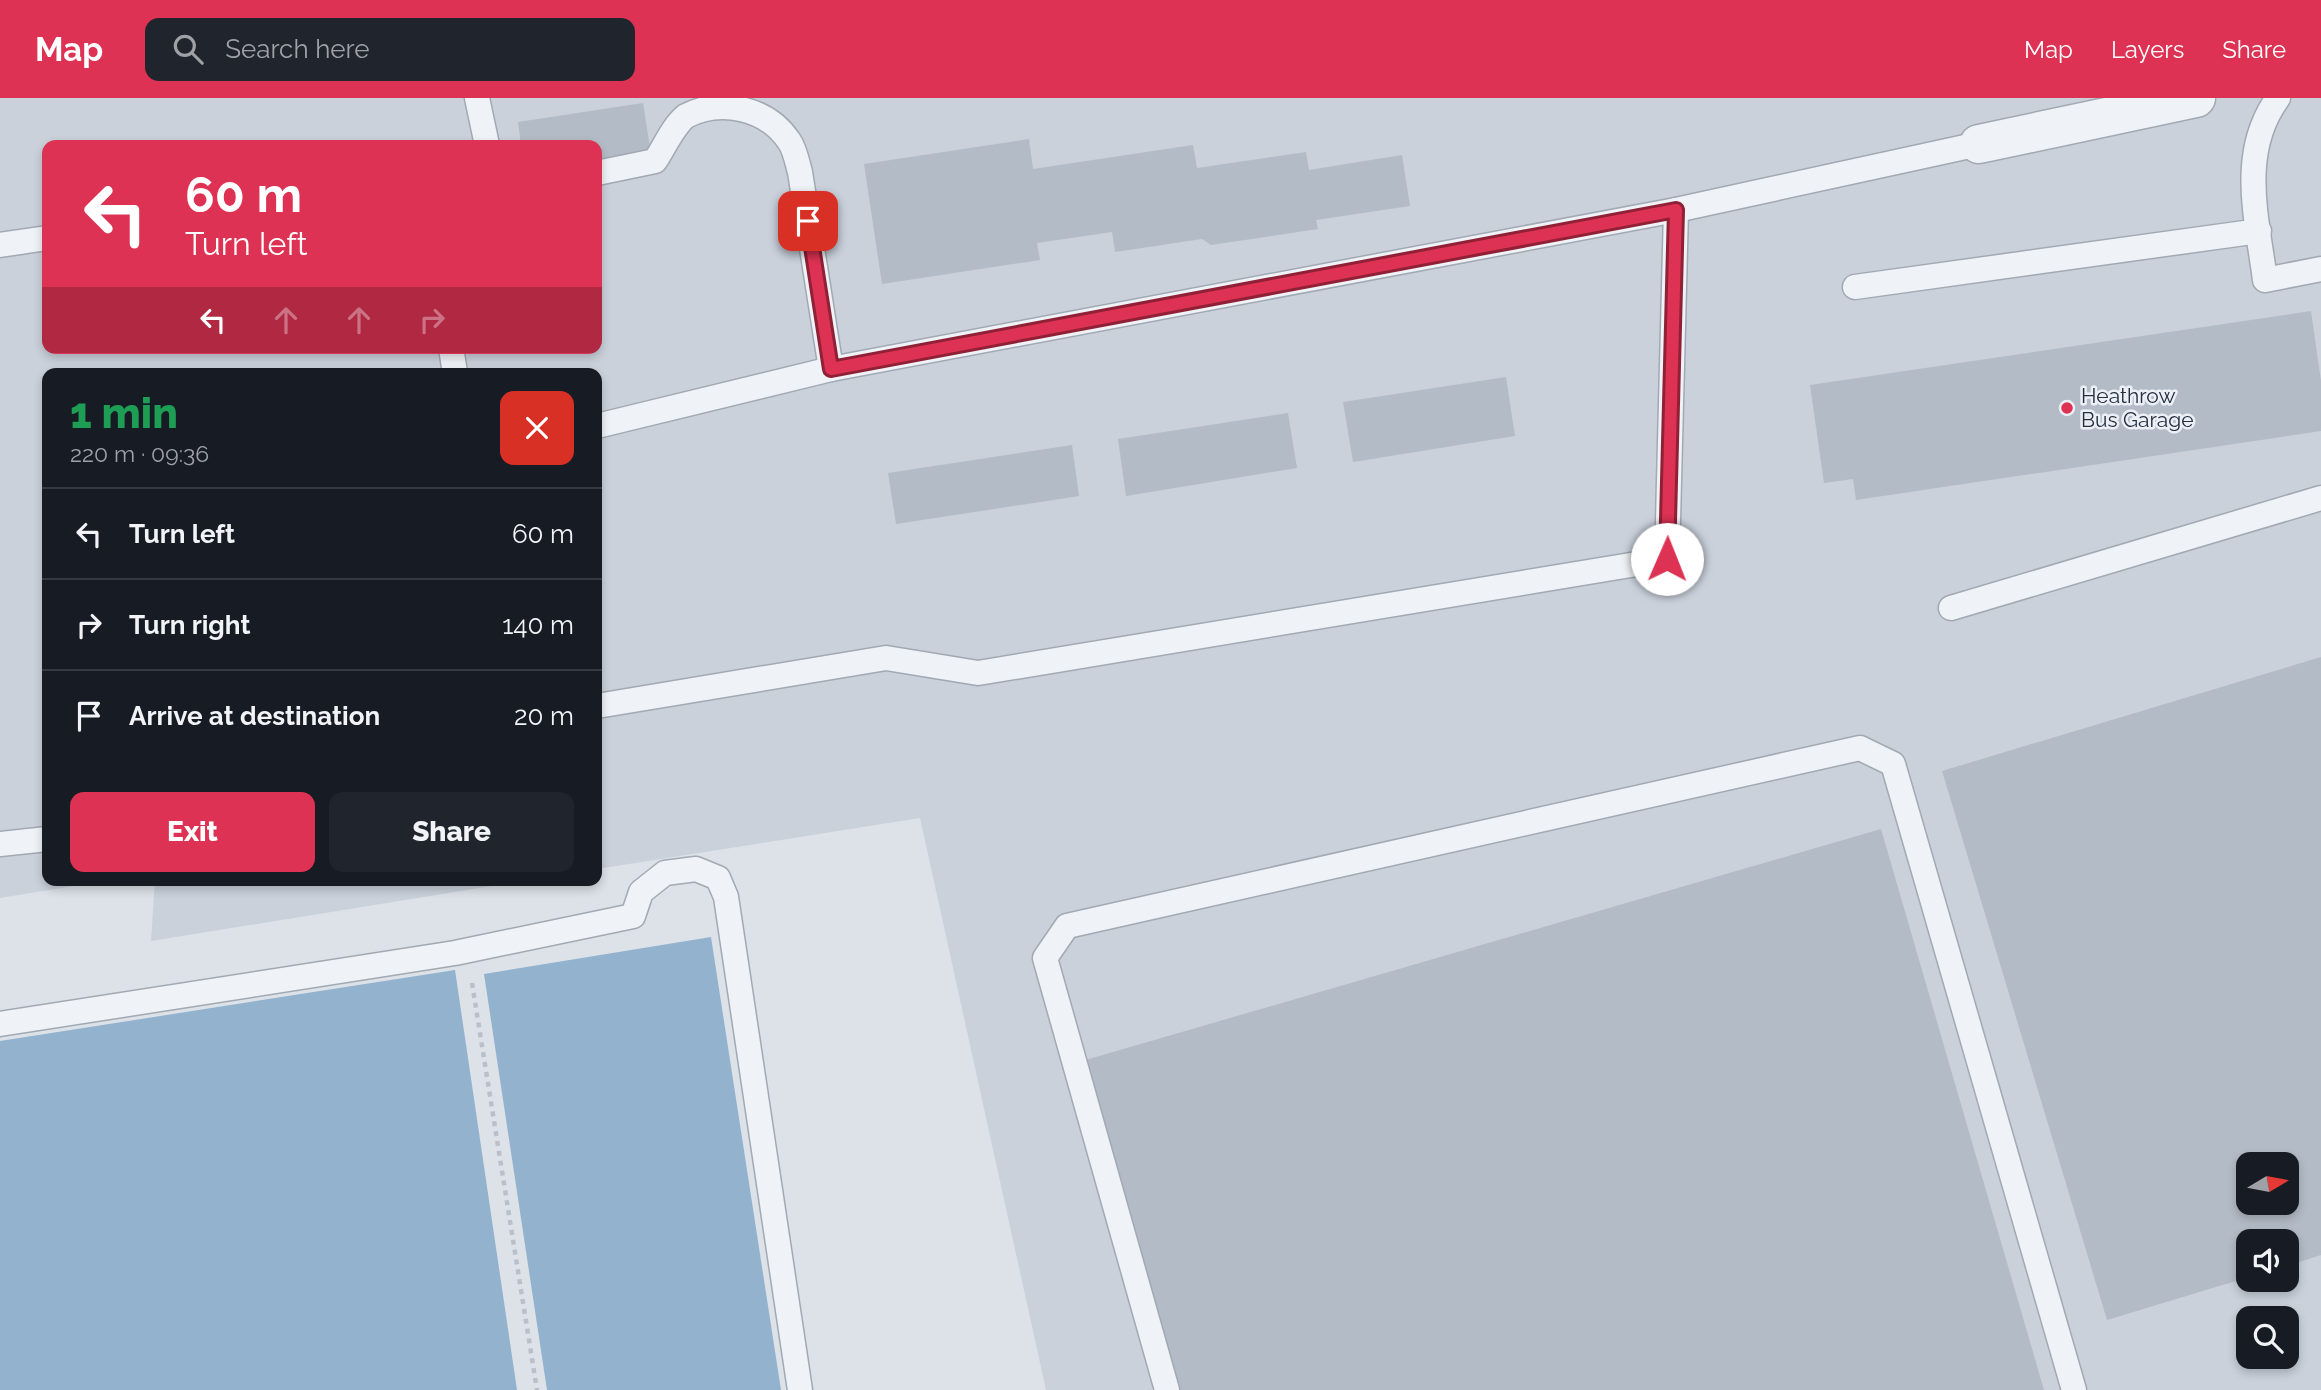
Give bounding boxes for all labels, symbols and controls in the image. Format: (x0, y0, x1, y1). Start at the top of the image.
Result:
search box (145, 18, 635, 81)
text: Map (35, 30, 103, 69)
icon: search (169, 30, 207, 68)
text: Search here (225, 34, 370, 64)
text: Map (2024, 35, 2073, 64)
text: Layers (2111, 35, 2184, 64)
text: Share (2222, 35, 2286, 64)
text: 60 m (185, 166, 302, 223)
icon: left (70, 168, 161, 259)
pin (778, 191, 838, 251)
icon: arrive (789, 202, 827, 240)
text: Turn left (185, 225, 307, 262)
icon: left (194, 301, 232, 339)
icon: ahead (267, 301, 305, 339)
icon: ahead (340, 301, 378, 339)
icon: right (413, 301, 451, 339)
place label: Heathrow Bus Garage (2081, 383, 2194, 432)
text: 1 min (70, 389, 178, 438)
button: close (500, 391, 574, 465)
marker: Heathrow Bus Garage (2059, 400, 2075, 416)
text: 220 m · 09:36 (70, 440, 209, 467)
icon: left (70, 515, 108, 553)
text: Turn left (129, 519, 235, 549)
text: 60 m (512, 519, 574, 549)
position arrow (1630, 522, 1704, 596)
icon: right (70, 606, 108, 644)
text: Turn right (129, 610, 250, 640)
text: 140 m (502, 610, 574, 640)
icon: arrive (70, 697, 108, 735)
text: Arrive at destination (129, 701, 380, 731)
text: 20 m (514, 701, 574, 731)
button: Exit (70, 792, 315, 872)
button: Share (329, 792, 574, 872)
north arrow (2236, 1152, 2300, 1214)
map controls (2236, 1152, 2299, 1369)
button: sound (2236, 1229, 2299, 1292)
button: search (2236, 1306, 2299, 1369)

